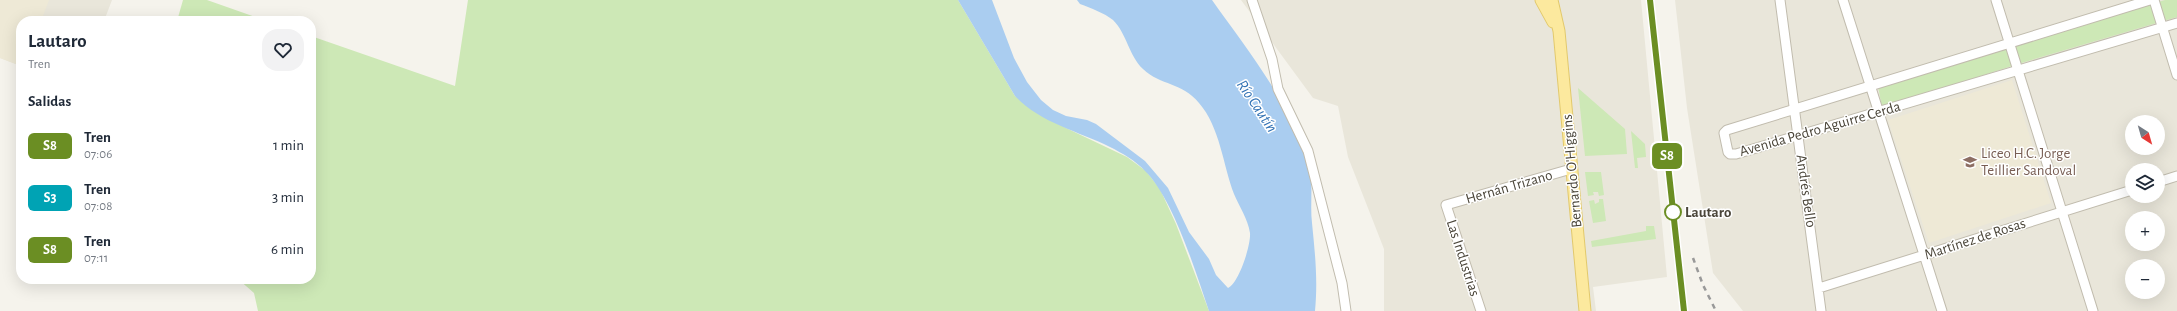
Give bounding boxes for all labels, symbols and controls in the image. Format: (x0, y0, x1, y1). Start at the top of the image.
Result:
button: heart (262, 29, 304, 71)
text: Lautaro (28, 32, 87, 51)
text: Tren (28, 58, 50, 71)
water label: Río Cautín (1234, 77, 1280, 135)
text: Salidas (28, 94, 71, 109)
street label: Avenida Pedro Aguirre Cerda (1738, 99, 1902, 159)
street label: Bernardo O'Higgins (1560, 114, 1584, 228)
north arrow (2125, 115, 2165, 155)
map controls (2125, 115, 2165, 299)
text: Tren (84, 130, 111, 145)
text: 1 min (273, 138, 304, 153)
text: S8 (43, 139, 57, 153)
line badge: S8 (1649, 143, 1685, 169)
place label: Liceo H.C. Jorge Teillier Sandoval (1981, 146, 2076, 178)
text: 07:06 (84, 148, 112, 161)
text: S8 (1660, 149, 1674, 163)
street label: Andrés Bello (1793, 154, 1819, 228)
school or university icon: Liceo H.C. Jorge Teillier Sandoval (1962, 154, 1978, 170)
button: layers (2125, 163, 2165, 203)
street label: Hernán Trizano (1464, 167, 1554, 207)
text: Tren (84, 182, 111, 197)
text: 3 min (272, 190, 304, 205)
text: S3 (43, 191, 57, 205)
text: 07:08 (84, 200, 112, 213)
marker: Lautaro (1664, 203, 1682, 221)
place label: Lautaro (1685, 205, 1731, 220)
button: + (2125, 211, 2165, 251)
street label: Martínez de Rosas (1923, 216, 2027, 262)
street label: Las Industrias (1444, 218, 1482, 298)
text: Tren (84, 234, 111, 249)
text: 6 min (271, 242, 304, 257)
text: S8 (43, 243, 57, 257)
text: 07:11 (84, 252, 108, 265)
button: − (2125, 259, 2165, 299)

